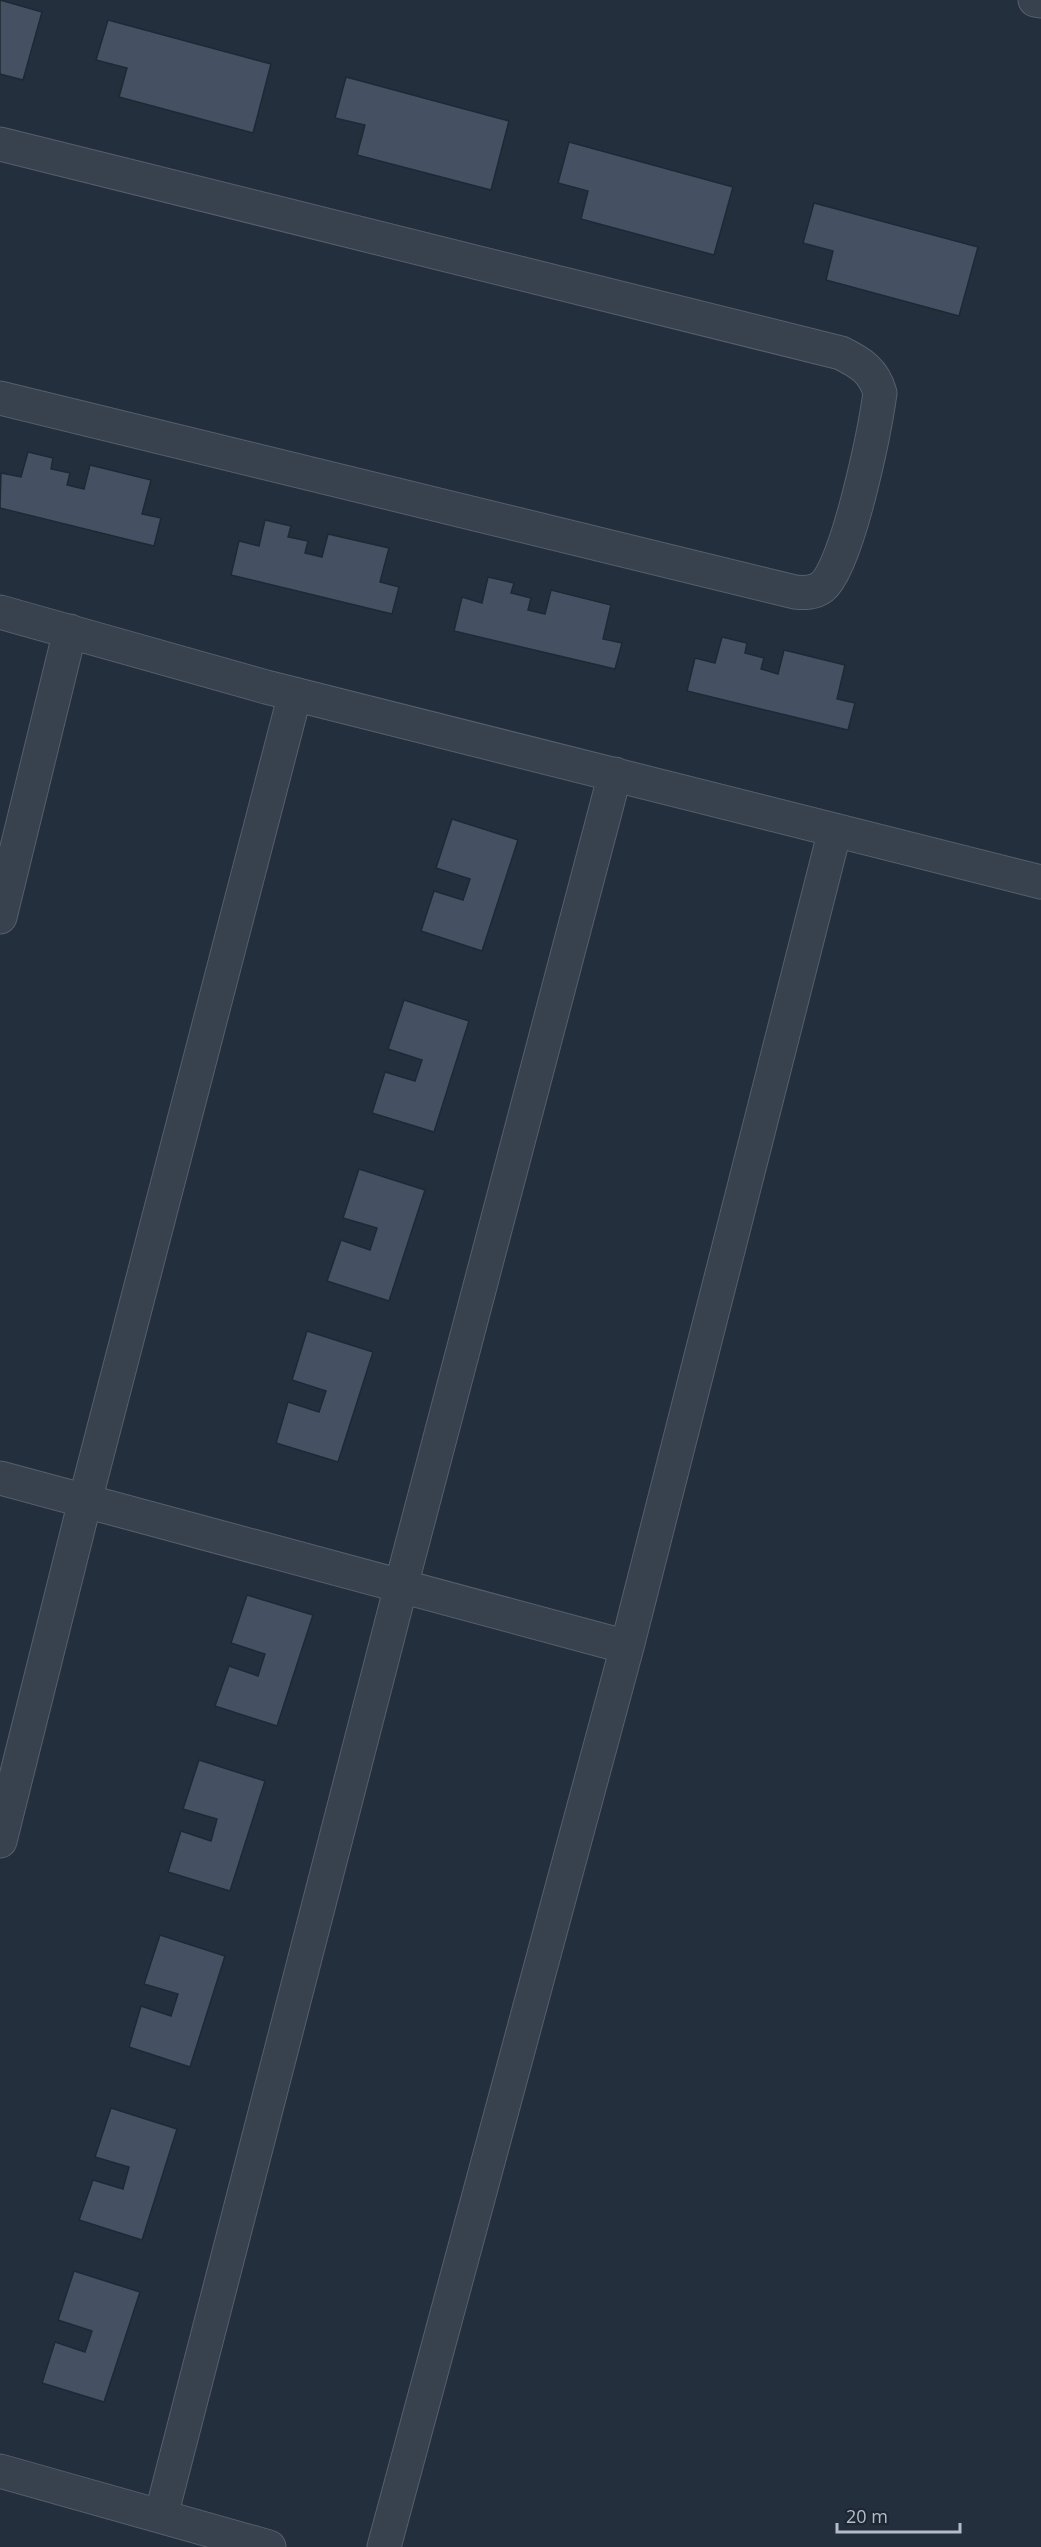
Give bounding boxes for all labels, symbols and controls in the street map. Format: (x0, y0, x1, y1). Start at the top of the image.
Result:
scale bar (837, 2496, 960, 2534)
text: 20 m (846, 2504, 888, 2528)

